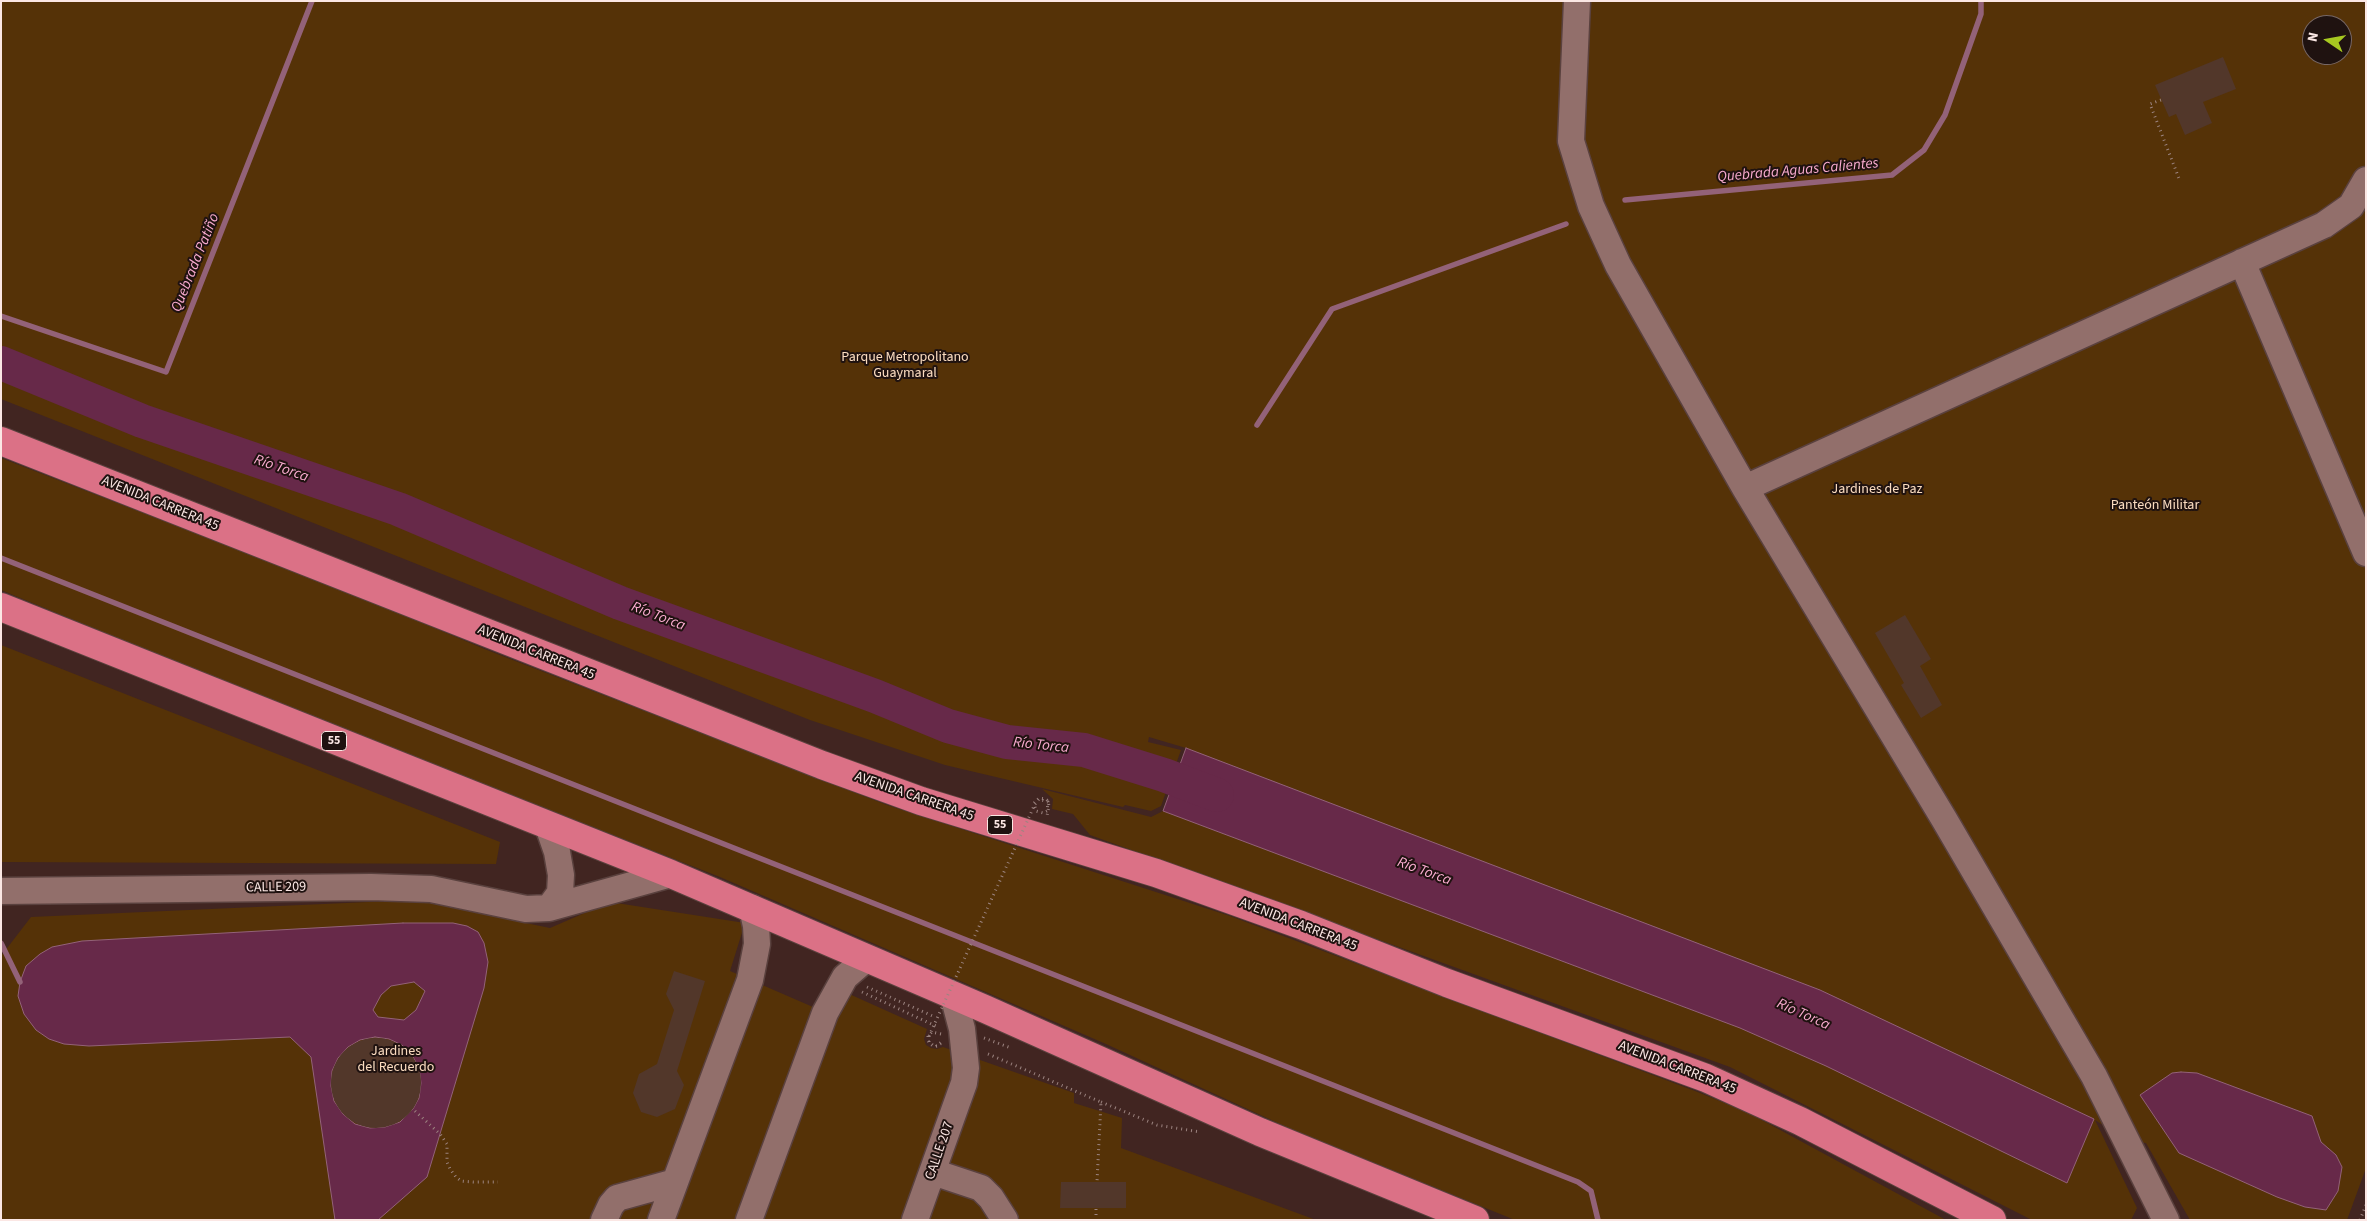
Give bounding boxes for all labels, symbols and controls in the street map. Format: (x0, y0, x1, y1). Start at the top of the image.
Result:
north arrow (2302, 15, 2352, 65)
text: N (2303, 30, 2324, 44)
water label: Quebrada Aguas Calientes (1717, 155, 1879, 187)
water label: Quebrada Patiño (168, 211, 224, 315)
park label: Parque Metropolitano Guaymaral (841, 350, 969, 382)
water label: Río Torca (251, 451, 311, 487)
street label: AVENIDA CARRERA 45 (99, 473, 221, 535)
park label: Jardines de Paz (1832, 482, 1922, 498)
park label: Panteón Militar (2111, 498, 2199, 514)
water label: Río Torca (629, 599, 687, 635)
street label: AVENIDA CARRERA 45 (475, 622, 597, 684)
road number: 55 (322, 731, 346, 750)
water label: Río Torca (1012, 734, 1070, 758)
street label: AVENIDA CARRERA 45 (852, 769, 976, 825)
road number: 55 (988, 816, 1012, 834)
water label: Río Torca (1395, 854, 1453, 890)
street label: CALLE 209 (246, 879, 306, 897)
street label: AVENIDA CARRERA 45 (1237, 895, 1359, 955)
water label: Río Torca (1774, 995, 1832, 1035)
street label: AVENIDA CARRERA 45 (1616, 1038, 1738, 1098)
park label: Jardines del Recuerdo (358, 1044, 434, 1076)
street label: CALLE 207 (922, 1120, 958, 1182)

